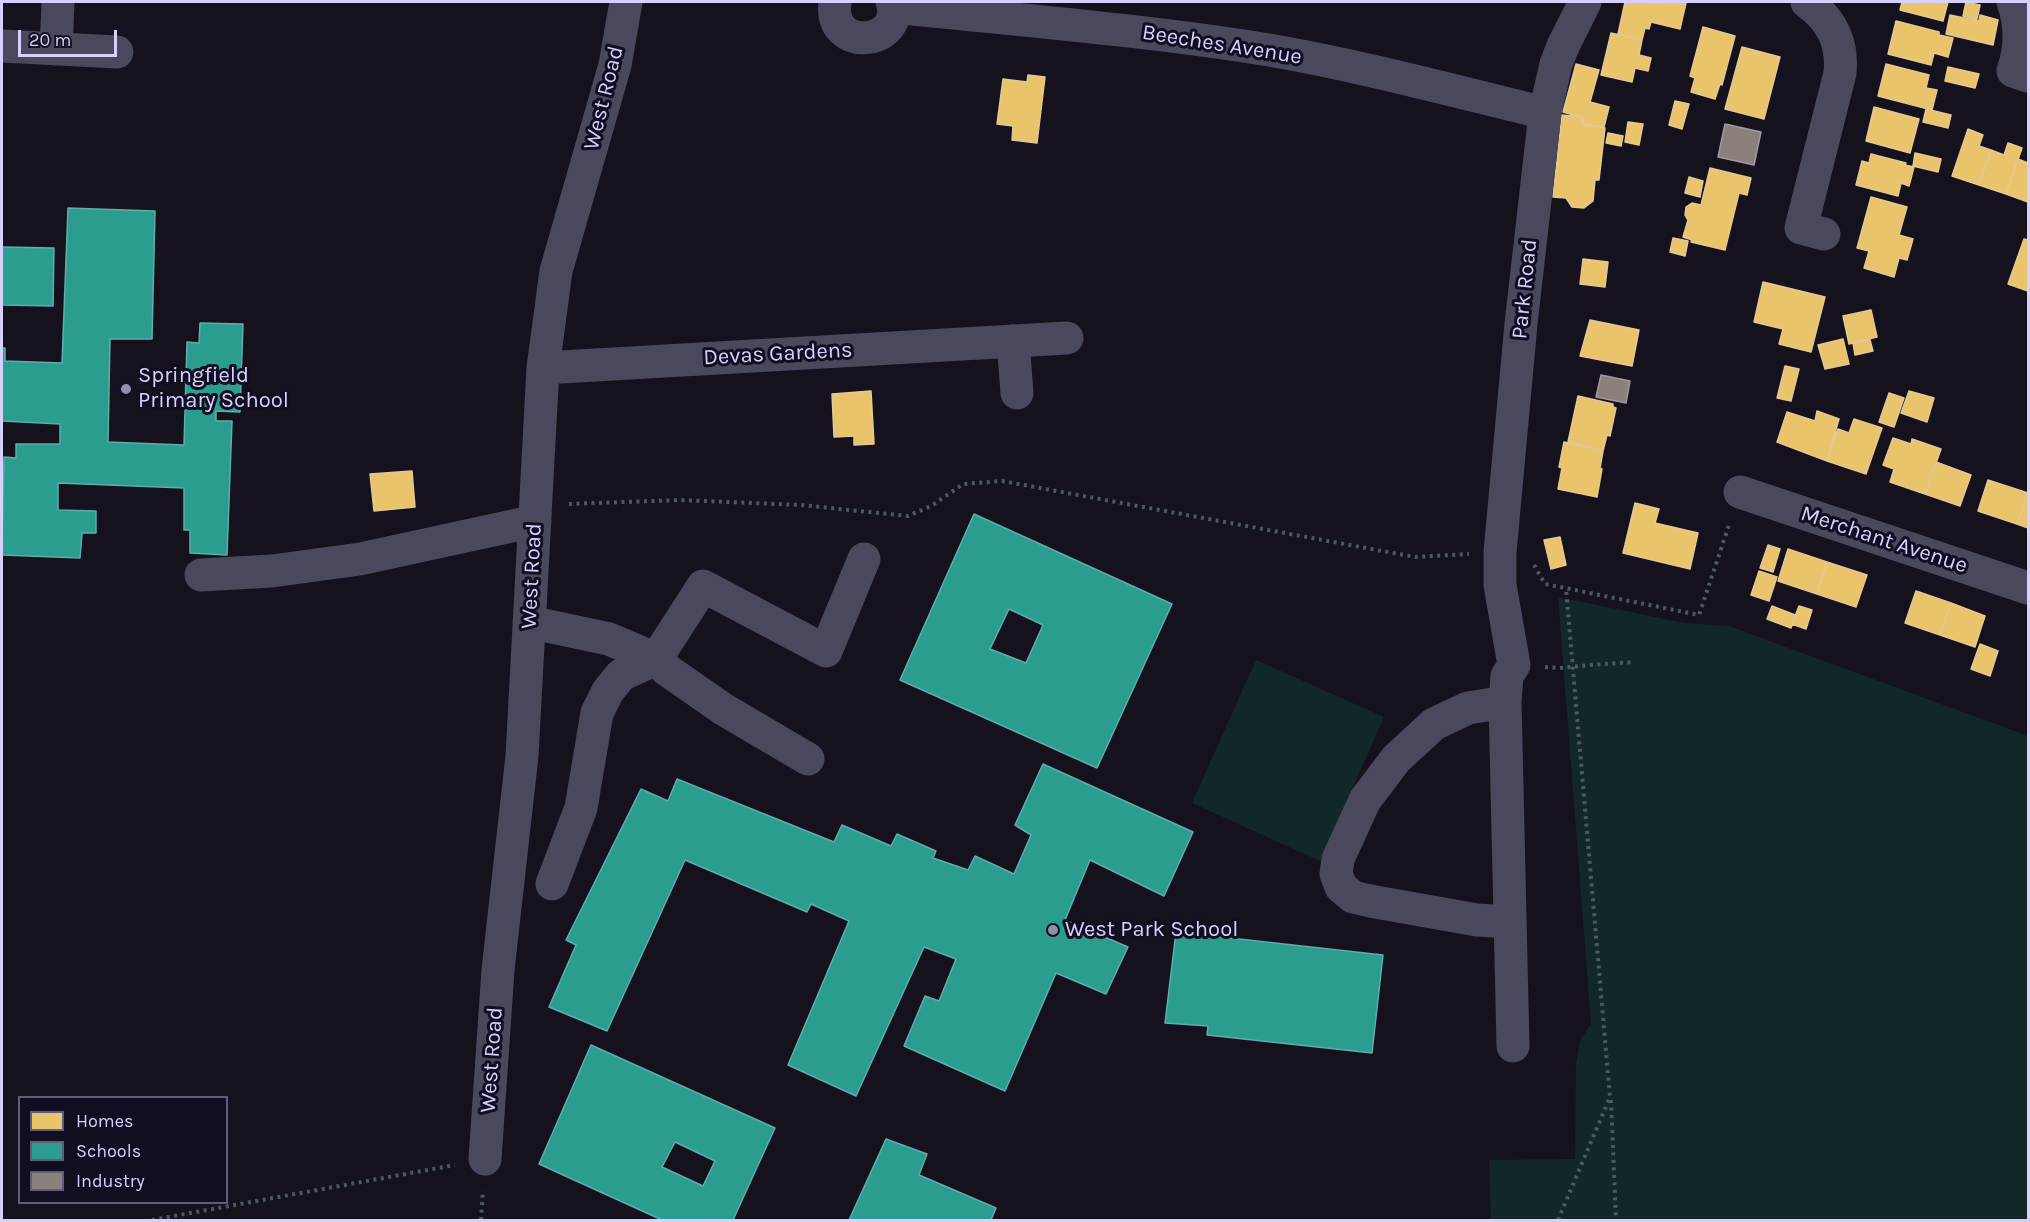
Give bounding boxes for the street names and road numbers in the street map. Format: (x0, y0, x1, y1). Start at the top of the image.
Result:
street label: Beeches Avenue (1140, 19, 1304, 71)
street label: West Road (578, 43, 630, 153)
street label: Park Road (1507, 238, 1543, 340)
street label: Devas Gardens (703, 337, 853, 371)
street label: Merchant Avenue (1797, 501, 1971, 579)
street label: West Road (516, 522, 548, 630)
street label: West Road (475, 1006, 509, 1114)

